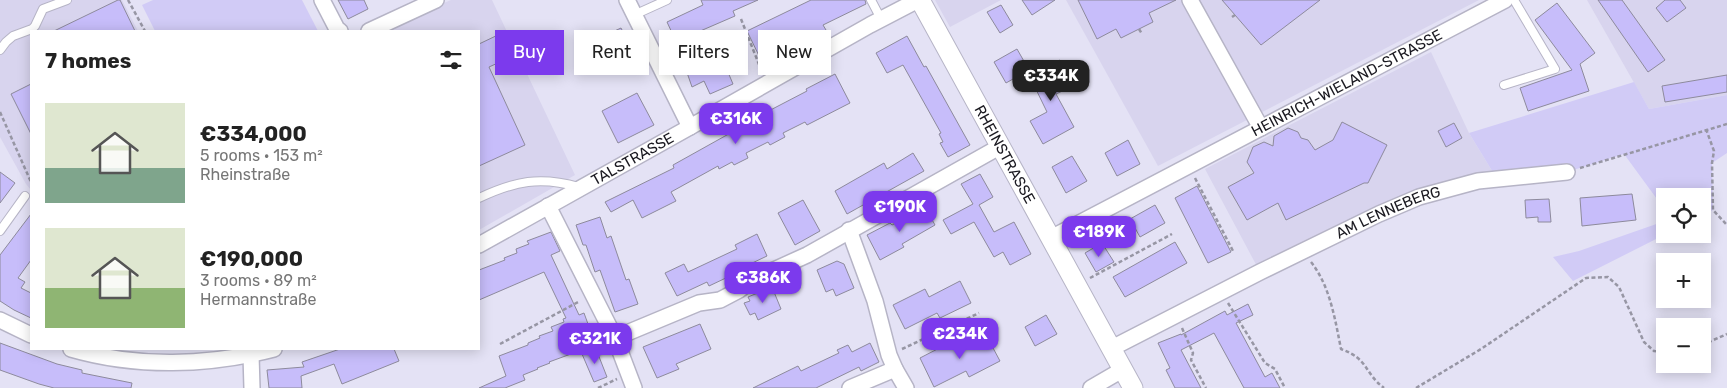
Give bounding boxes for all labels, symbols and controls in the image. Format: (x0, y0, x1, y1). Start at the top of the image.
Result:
street label: HEINRICH-WIELAND-STRASSE (1248, 26, 1445, 140)
chip: Buy (495, 30, 564, 75)
chip: Rent (574, 30, 649, 75)
chip: Filters (659, 30, 748, 75)
chip: New (758, 30, 831, 75)
icon: filters (437, 46, 465, 74)
text: 7 homes (45, 48, 131, 73)
pin: €334K (1016, 59, 1086, 102)
text: €334K (1023, 66, 1079, 85)
pin: €316K (701, 102, 771, 145)
street label: RHEINSTRASSE (970, 102, 1039, 207)
text: €316K (710, 109, 762, 128)
text: €334,000 (200, 121, 307, 146)
icon: home (85, 123, 145, 183)
street label: TALSTRASSE (588, 129, 677, 189)
text: 5 rooms · 153 m² (200, 146, 323, 165)
text: Rheinstraße (200, 165, 290, 184)
street label: AM LENNEBERG (1333, 183, 1443, 243)
map controls (1656, 188, 1711, 373)
button: locate (1656, 188, 1711, 243)
pin: €190K (865, 190, 935, 233)
text: €190K (874, 197, 926, 216)
pin: €189K (1064, 216, 1134, 258)
text: €189K (1073, 222, 1125, 241)
text: €190,000 (200, 246, 303, 271)
icon: home (85, 248, 145, 308)
button: + (1656, 253, 1711, 308)
pin: €386K (728, 262, 798, 304)
text: €386K (736, 268, 790, 287)
text: 3 rooms · 89 m² (200, 271, 317, 290)
text: Hermannstraße (200, 290, 316, 309)
pin: €234K (925, 318, 995, 360)
button: − (1656, 318, 1711, 373)
pin: €321K (560, 322, 630, 365)
text: €234K (932, 324, 988, 343)
text: €321K (569, 329, 621, 348)

